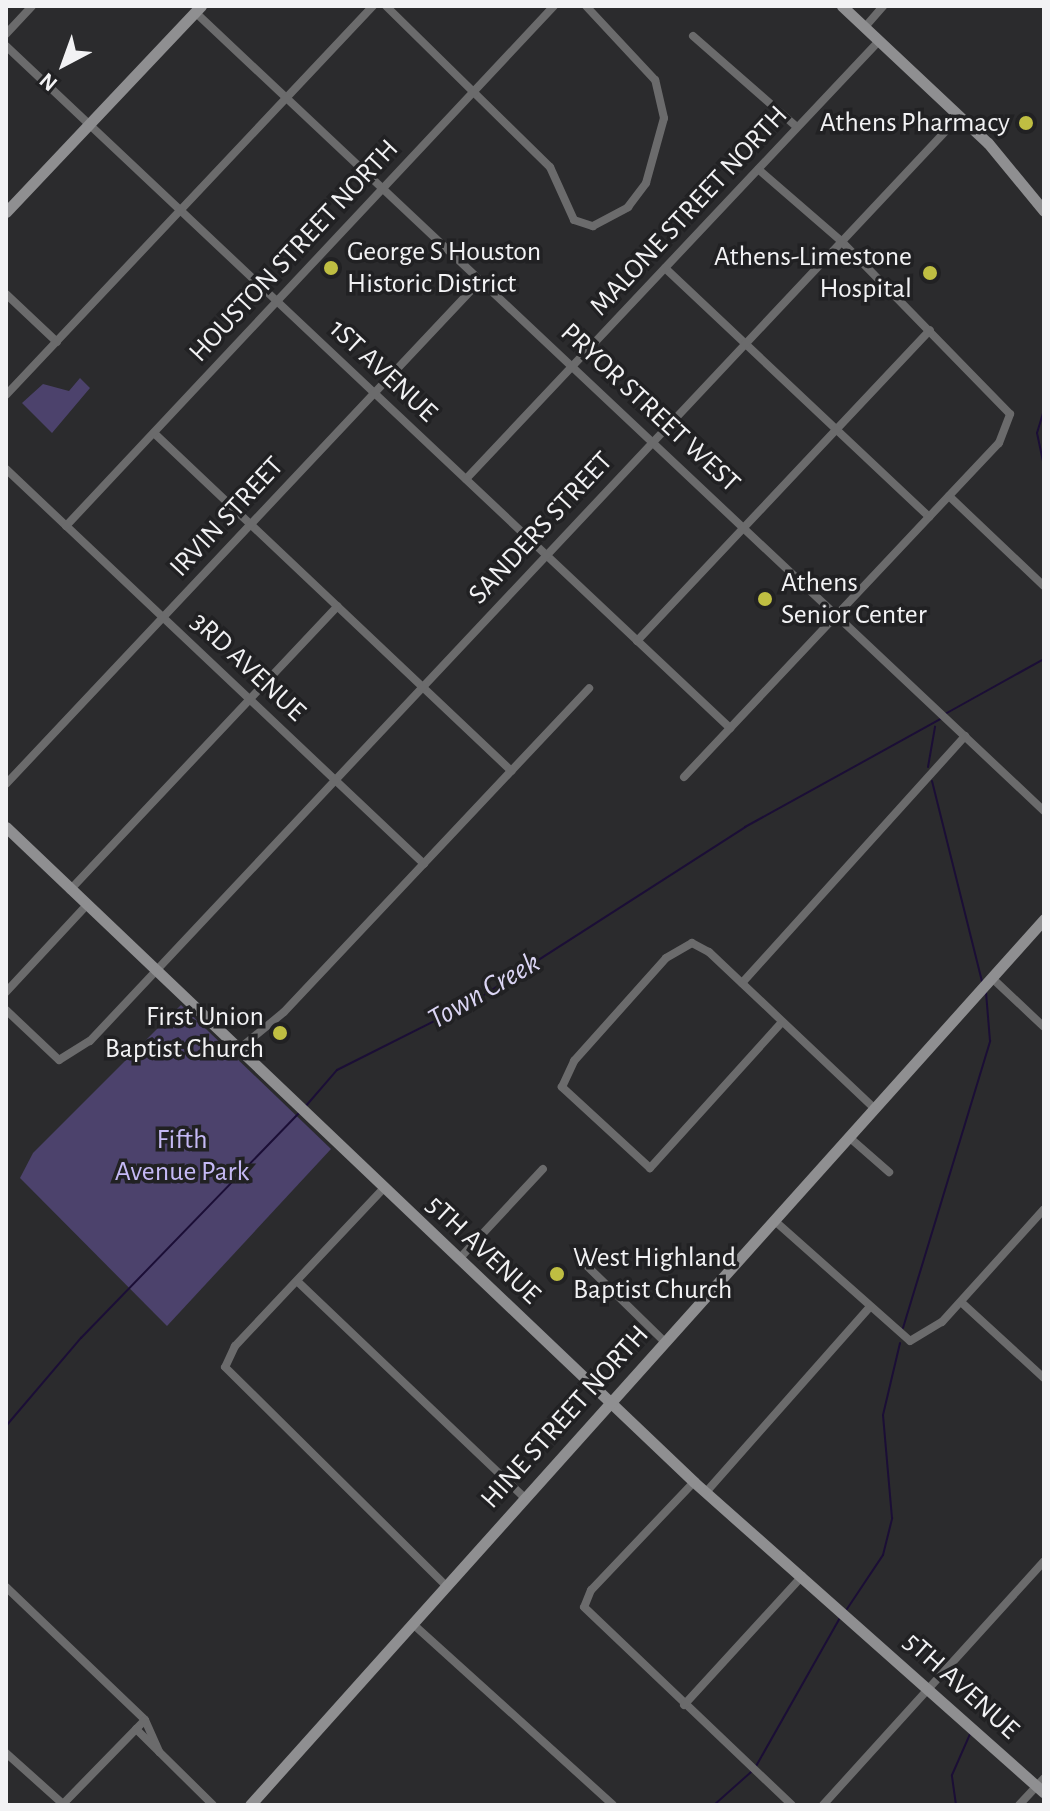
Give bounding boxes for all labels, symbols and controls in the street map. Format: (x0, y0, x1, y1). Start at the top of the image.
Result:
north arrow (24, 24, 104, 104)
text: N (35, 69, 61, 95)
street label: MALONE STREET NORTH (583, 99, 795, 323)
place label: Athens Pharmacy (820, 106, 1010, 140)
marker: Athens Pharmacy (1017, 114, 1035, 132)
street label: HOUSTON STREET NORTH (182, 133, 406, 369)
place label: George S Houston Historic District (347, 235, 541, 301)
place label: Athens-Limestone Hospital (714, 240, 912, 306)
marker: George S Houston Historic District (322, 259, 340, 277)
marker: Athens-Limestone Hospital (919, 262, 941, 284)
street label: 1ST AVENUE (322, 312, 444, 430)
street label: PRYOR STREET WEST (553, 316, 747, 500)
street label: SANDERS STREET (462, 445, 620, 611)
street label: IRVIN STREET (163, 450, 291, 584)
place label: Athens Senior Center (781, 566, 927, 632)
marker: Athens Senior Center (756, 590, 774, 608)
street label: 3RD AVENUE (184, 605, 312, 729)
water label: Town Creek (422, 945, 546, 1037)
place label: First Union Baptist Church (105, 1000, 264, 1066)
marker: First Union Baptist Church (271, 1024, 289, 1042)
park label: Fifth Avenue Park (115, 1123, 249, 1189)
street label: 5TH AVENUE (419, 1189, 547, 1311)
place label: West Highland Baptist Church (573, 1241, 736, 1307)
marker: West Highland Baptist Church (548, 1265, 566, 1283)
street label: HINE STREET NORTH (474, 1318, 656, 1516)
street label: 5TH AVENUE (896, 1625, 1026, 1747)

